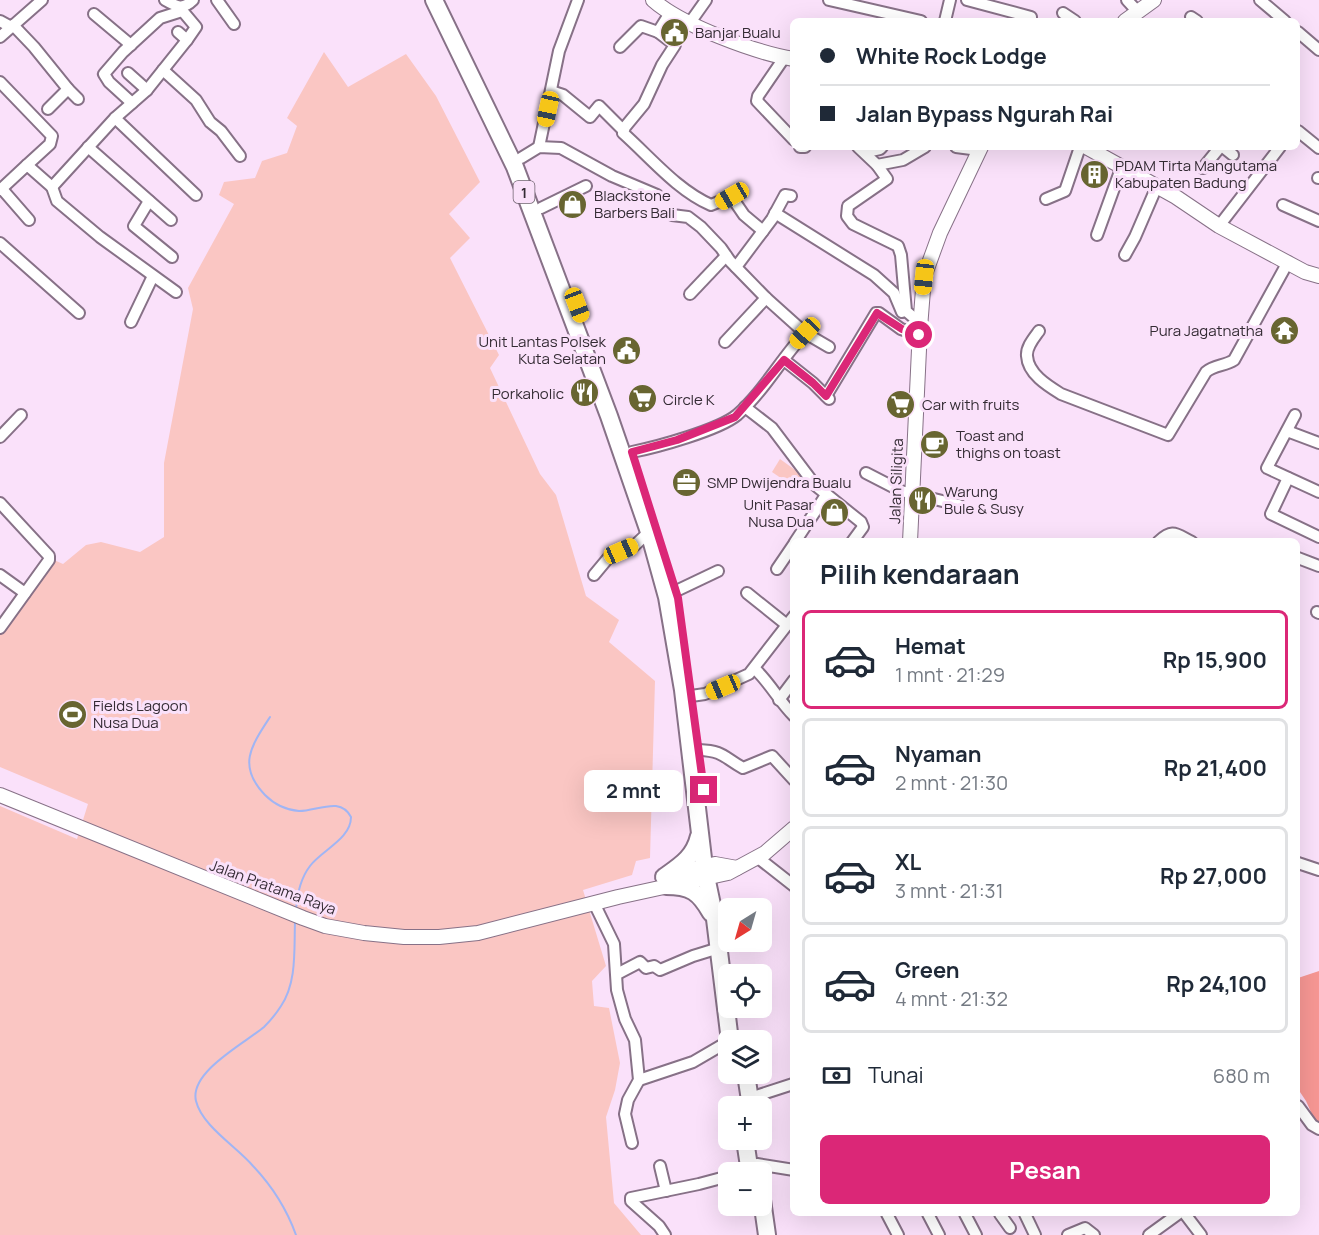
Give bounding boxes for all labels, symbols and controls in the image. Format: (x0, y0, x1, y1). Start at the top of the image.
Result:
public building icon: Banjar Bualu (658, 16, 690, 48)
place label: Banjar Bualu (695, 22, 781, 43)
text: White Rock Lodge (856, 41, 1047, 71)
car (535, 90, 561, 128)
text: Jalan Bypass Ngurah Rai (856, 99, 1113, 129)
place label: PDAM Tirta Mangutama Kabupaten Badung (1115, 155, 1277, 193)
building icon: PDAM Tirta Mangutama Kabupaten Badung (1078, 158, 1110, 190)
car (712, 179, 752, 213)
road number: 1 (514, 181, 534, 203)
place label: Blackstone Barbers Bali (594, 185, 675, 223)
shop icon: Blackstone Barbers Bali (557, 188, 589, 220)
car (913, 258, 935, 296)
car (562, 285, 592, 325)
car (786, 314, 824, 352)
temple icon: Pura Jagatnatha (1268, 314, 1300, 346)
place label: Pura Jagatnatha (1150, 320, 1263, 341)
route start (905, 321, 932, 348)
place label: Unit Lantas Polsek Kuta Selatan (478, 331, 607, 369)
public building icon: Unit Lantas Polsek Kuta Selatan (611, 334, 643, 366)
restaurant icon: Porkaholic (569, 377, 601, 409)
place label: Porkaholic (492, 383, 564, 404)
supermarket icon: Circle K (626, 383, 658, 415)
supermarket icon: Car with fruits (885, 388, 917, 420)
place label: Circle K (663, 389, 715, 410)
place label: Car with fruits (922, 394, 1020, 415)
place label: Toast and thighs on toast (956, 425, 1061, 463)
cafe icon: Toast and thighs on toast (919, 428, 951, 460)
street label: Jalan Siligita (884, 438, 908, 524)
office icon: SMP Dwijendra Bualu (670, 466, 702, 498)
place label: SMP Dwijendra Bualu (707, 472, 851, 493)
place label: Warung Bule & Susy (944, 481, 1024, 519)
restaurant icon: Warung Bule & Susy (907, 484, 939, 516)
place label: Unit Pasar Nusa Dua (743, 494, 815, 532)
shop icon: Unit Pasar Nusa Dua (819, 497, 851, 529)
car (601, 535, 641, 567)
text: Pilih kendaraan (820, 555, 1020, 592)
text: Hemat (895, 631, 966, 661)
icon: car (823, 633, 877, 687)
text: Rp 15,900 (1163, 645, 1267, 675)
text: 1 mnt · 21:29 (895, 661, 1005, 688)
car (703, 672, 743, 702)
place label: Fields Lagoon Nusa Dua (93, 695, 188, 733)
sports icon: Fields Lagoon Nusa Dua (56, 698, 88, 730)
text: Nyaman (895, 739, 982, 769)
icon: car (823, 741, 877, 795)
text: Rp 21,400 (1164, 753, 1267, 783)
callout: 2 mnt (584, 769, 683, 811)
text: 2 mnt · 21:30 (895, 769, 1008, 796)
route end (690, 776, 717, 803)
text: 2 mnt (606, 777, 661, 804)
text: XL (895, 847, 921, 877)
icon: car (823, 849, 877, 903)
street label: Jalan Pratama Raya (207, 854, 339, 920)
text: Rp 27,000 (1160, 861, 1267, 891)
text: 3 mnt · 21:31 (895, 877, 1003, 904)
north arrow (718, 898, 772, 952)
map controls (718, 898, 772, 1216)
text: Green (895, 955, 960, 985)
icon: car (823, 957, 877, 1011)
button: locate (718, 964, 772, 1018)
text: Rp 24,100 (1166, 969, 1267, 999)
text: 4 mnt · 21:32 (895, 985, 1008, 1012)
button: layers (718, 1030, 772, 1084)
icon: cash (820, 1059, 853, 1092)
text: Tunai (868, 1060, 924, 1090)
text: 680 m (1213, 1062, 1270, 1089)
button: + (718, 1096, 772, 1150)
button: Pesan (820, 1135, 1270, 1204)
button: − (718, 1162, 772, 1216)

